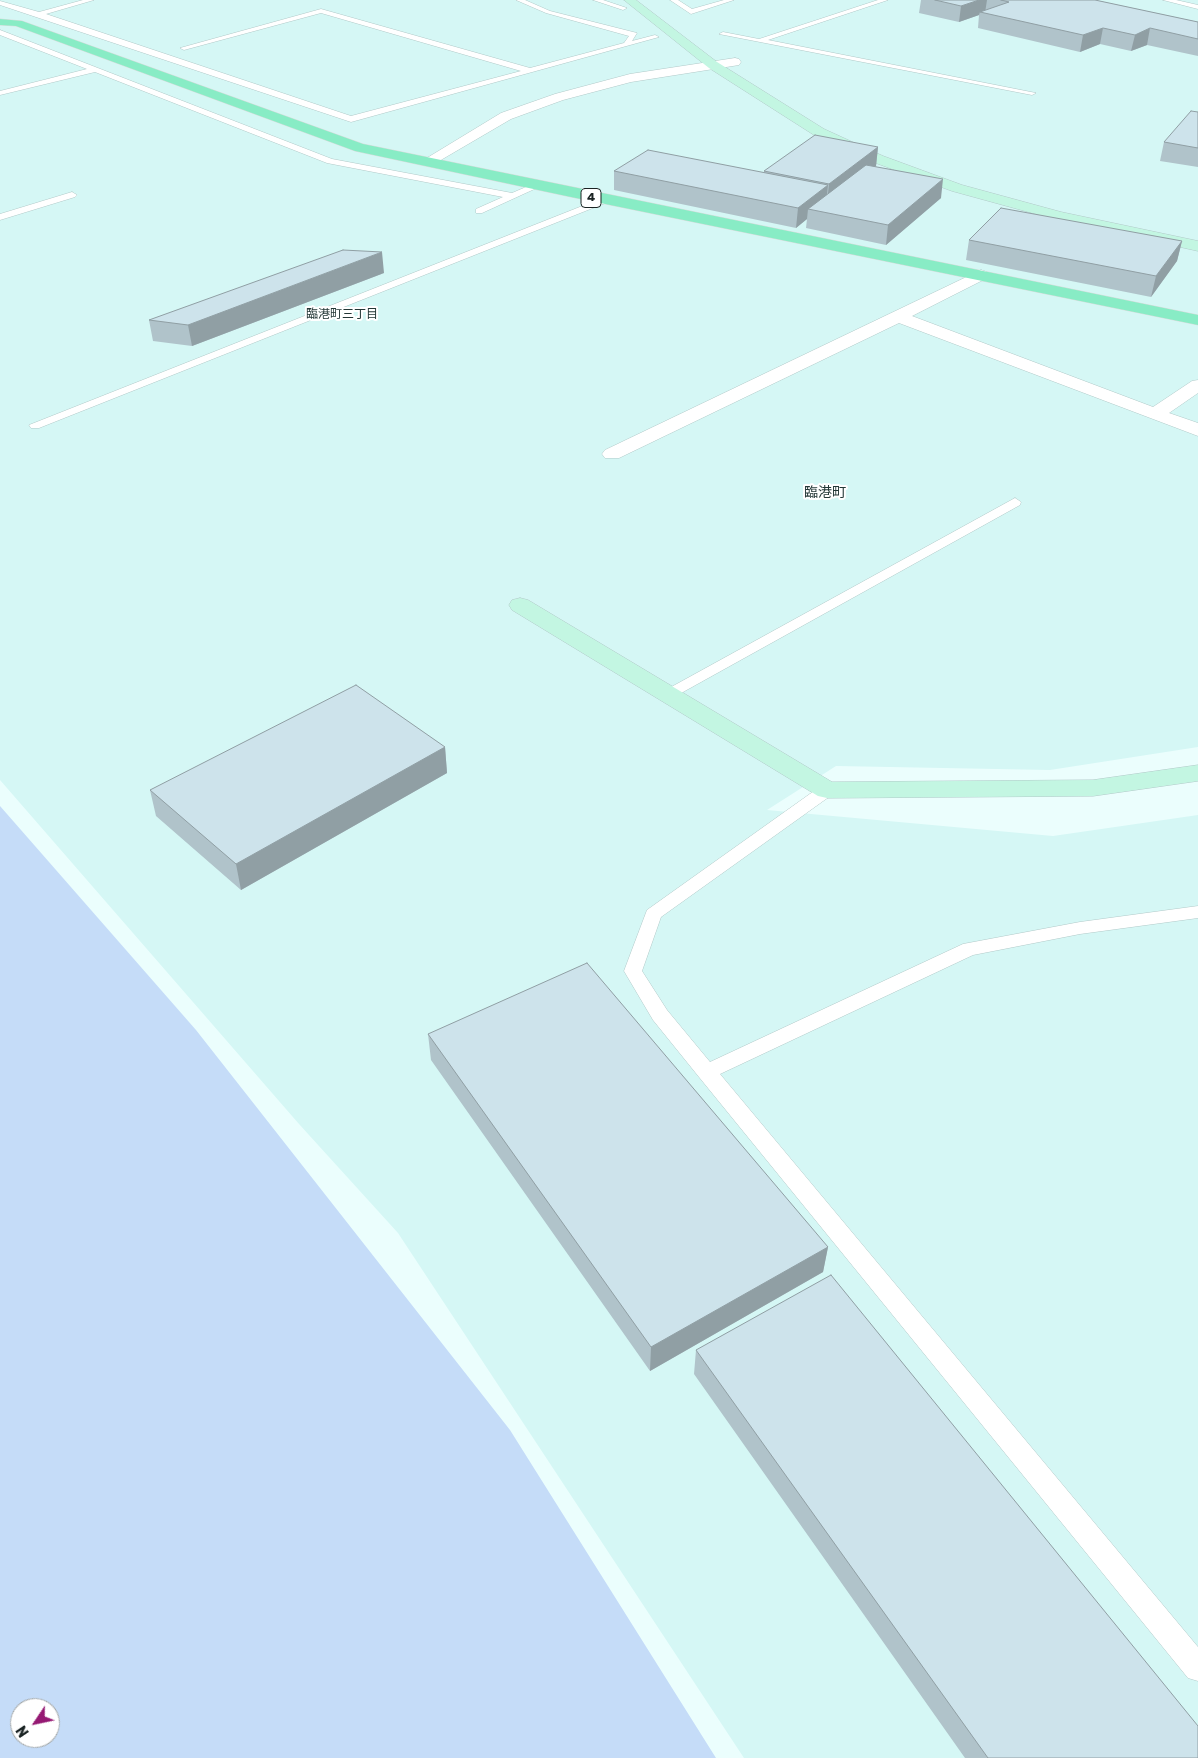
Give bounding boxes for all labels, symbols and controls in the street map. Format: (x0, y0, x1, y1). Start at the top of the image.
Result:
road number: 4 (581, 188, 601, 208)
district label: 臨港町三丁目 (306, 308, 378, 322)
district label: 臨港町 (804, 485, 846, 501)
north arrow (10, 1698, 60, 1748)
text: N (13, 1722, 33, 1740)

